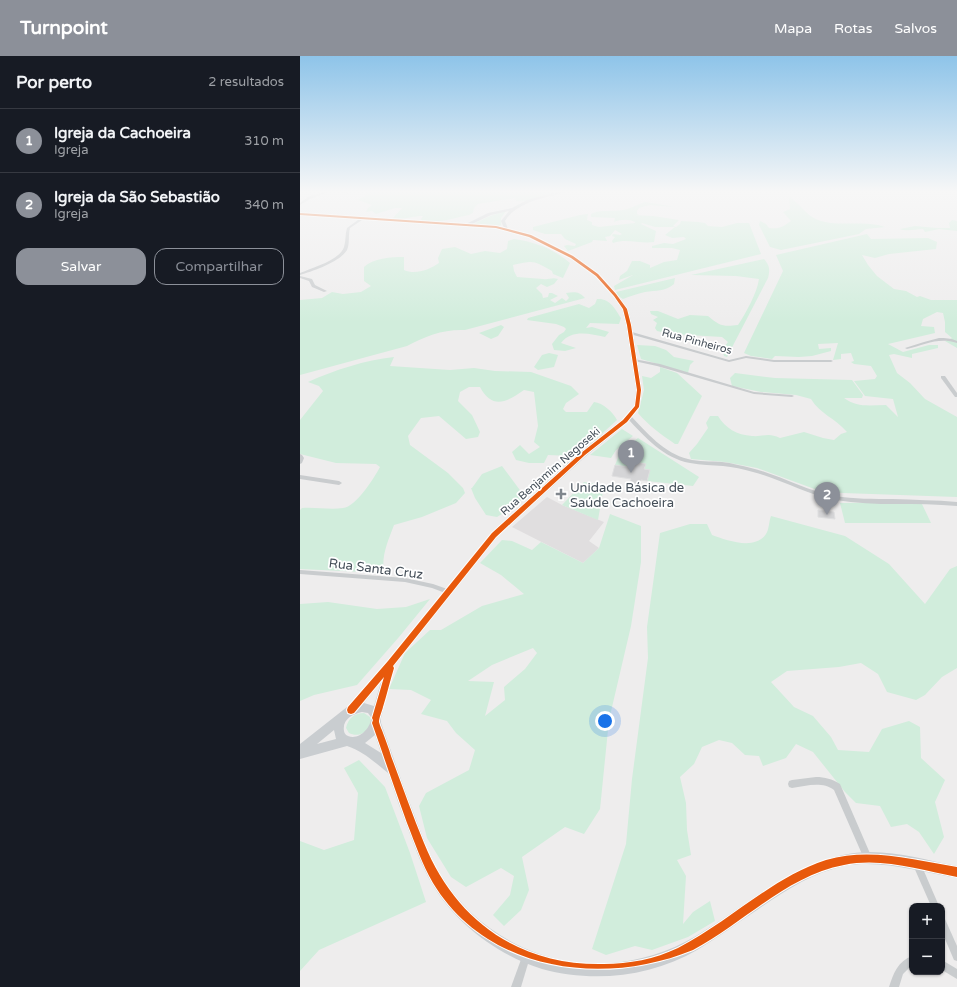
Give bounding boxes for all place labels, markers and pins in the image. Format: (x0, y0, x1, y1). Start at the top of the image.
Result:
pin: 1 (618, 440, 644, 473)
place label: Unidade Básica de Saúde Cachoeira (570, 480, 684, 511)
pin: 2 (814, 482, 840, 515)
marker: Unidade Básica de Saúde Cachoeira (555, 488, 567, 500)

